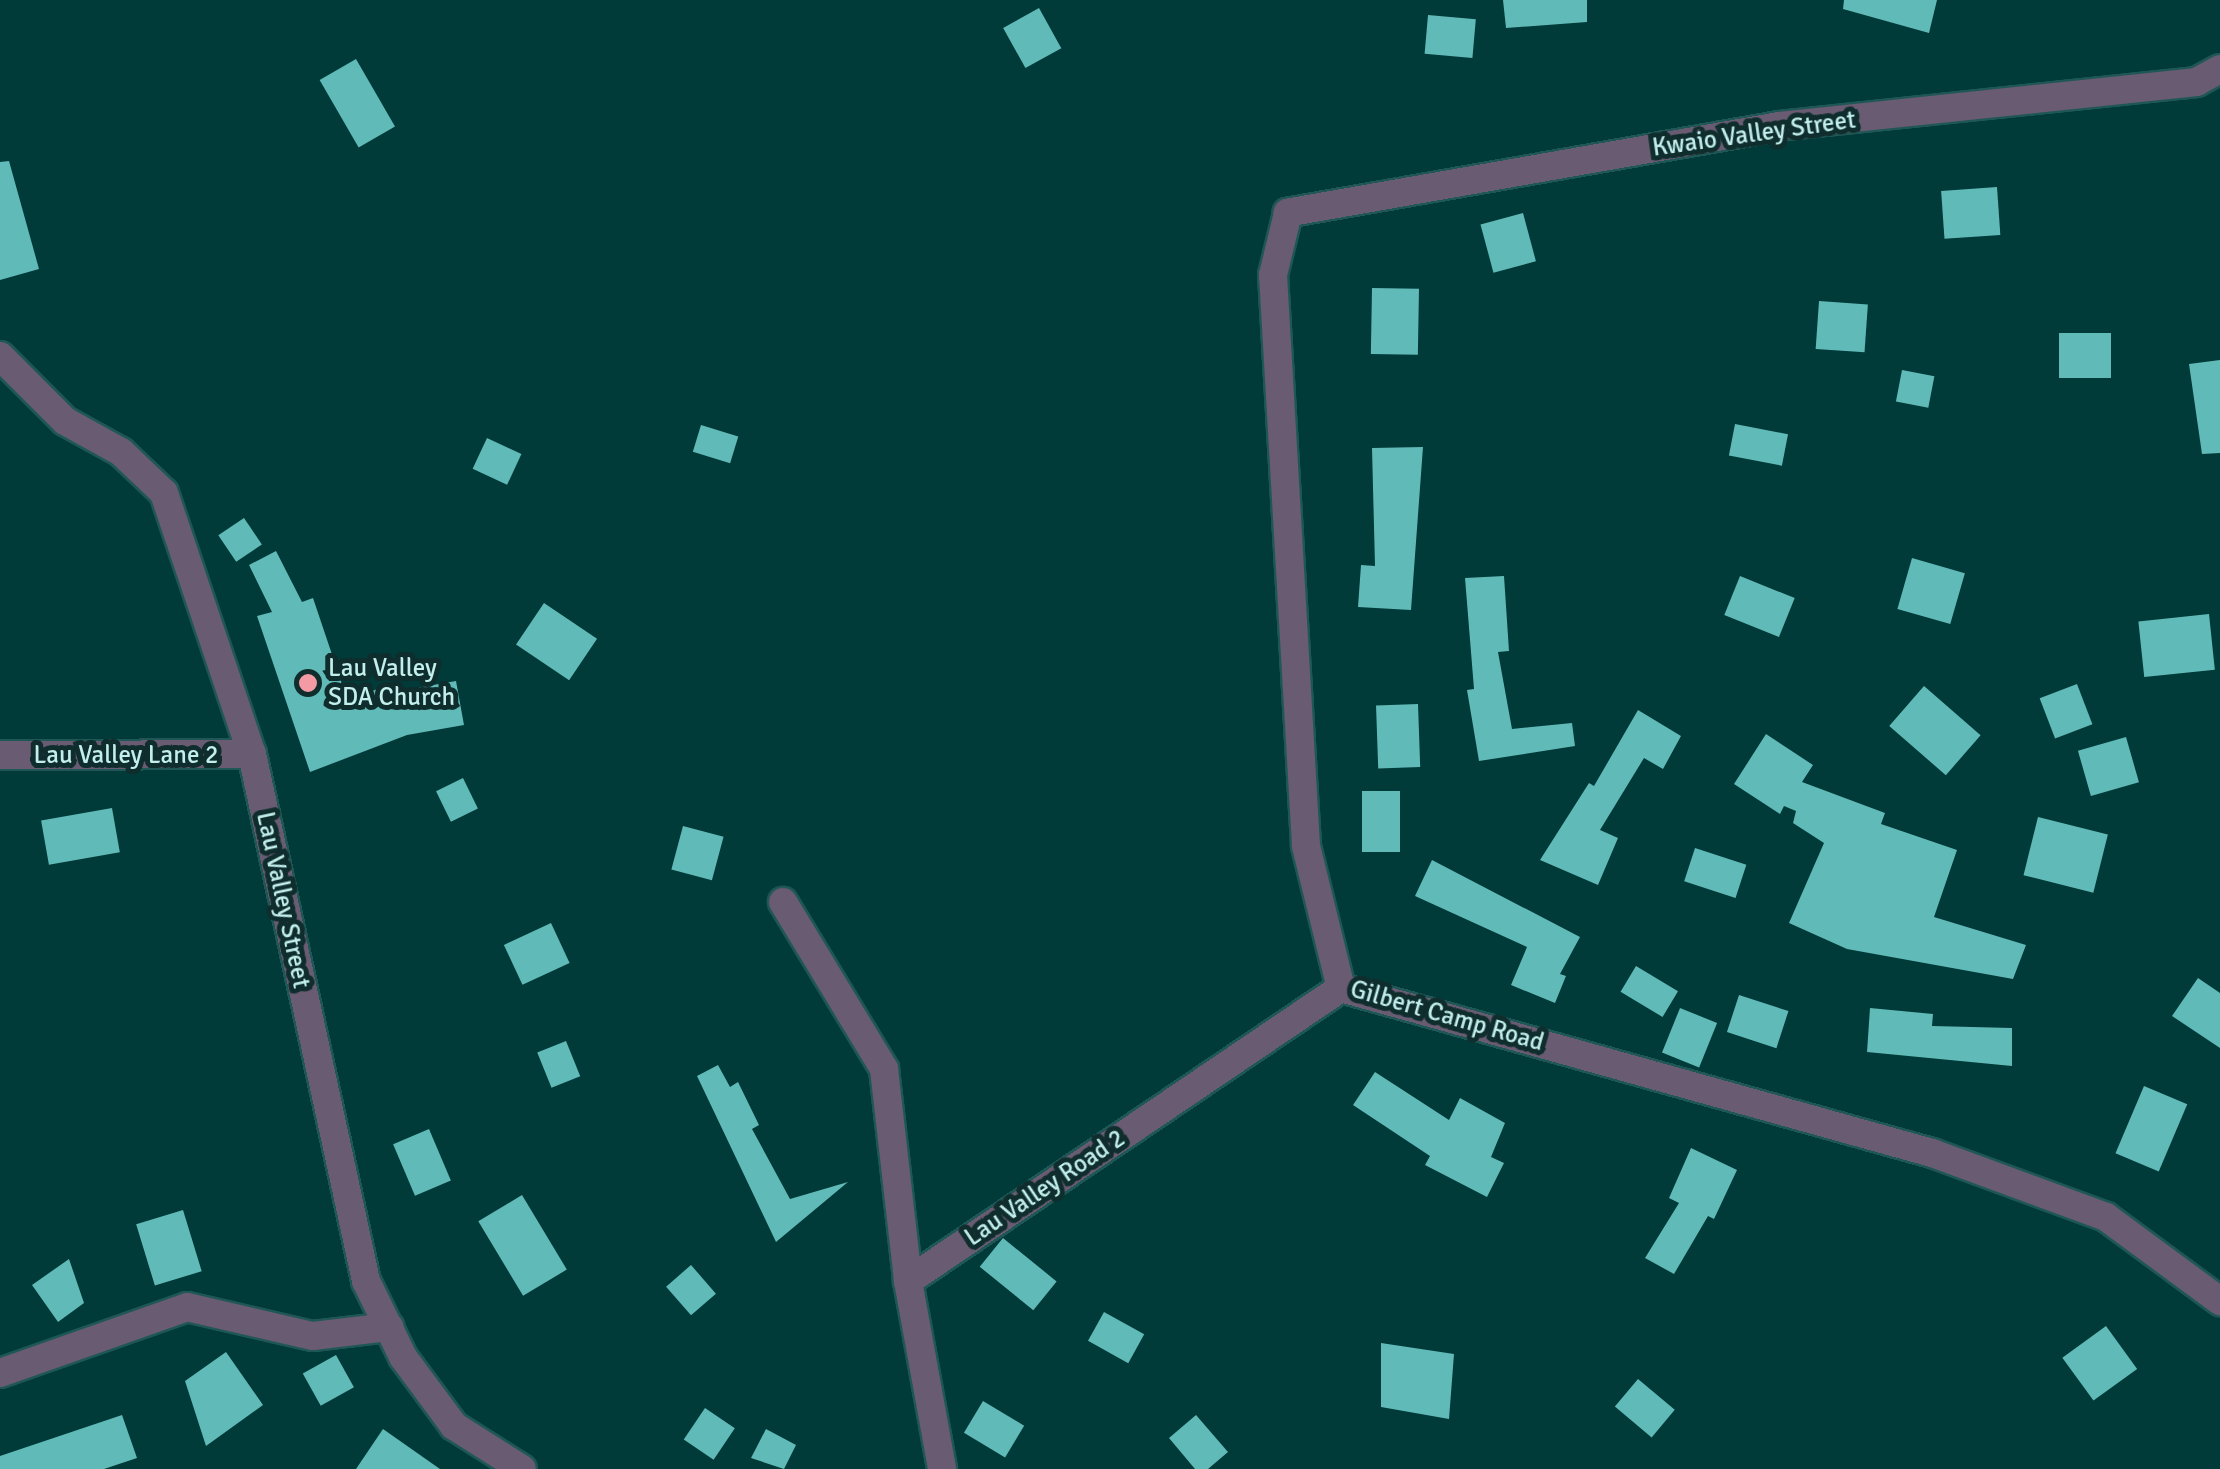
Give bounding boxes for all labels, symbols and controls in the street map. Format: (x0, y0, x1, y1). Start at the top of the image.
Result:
street label: Kwaio Valley Street (1650, 105, 1858, 163)
place label: Lau Valley SDA Church (328, 654, 455, 713)
marker: Lau Valley SDA Church (297, 672, 319, 694)
street label: Lau Valley Lane 2 (34, 740, 218, 770)
street label: Lau Valley Street (250, 809, 316, 991)
street label: Gilbert Camp Road (1347, 974, 1547, 1058)
street label: Lau Valley Road 2 (959, 1123, 1131, 1253)

